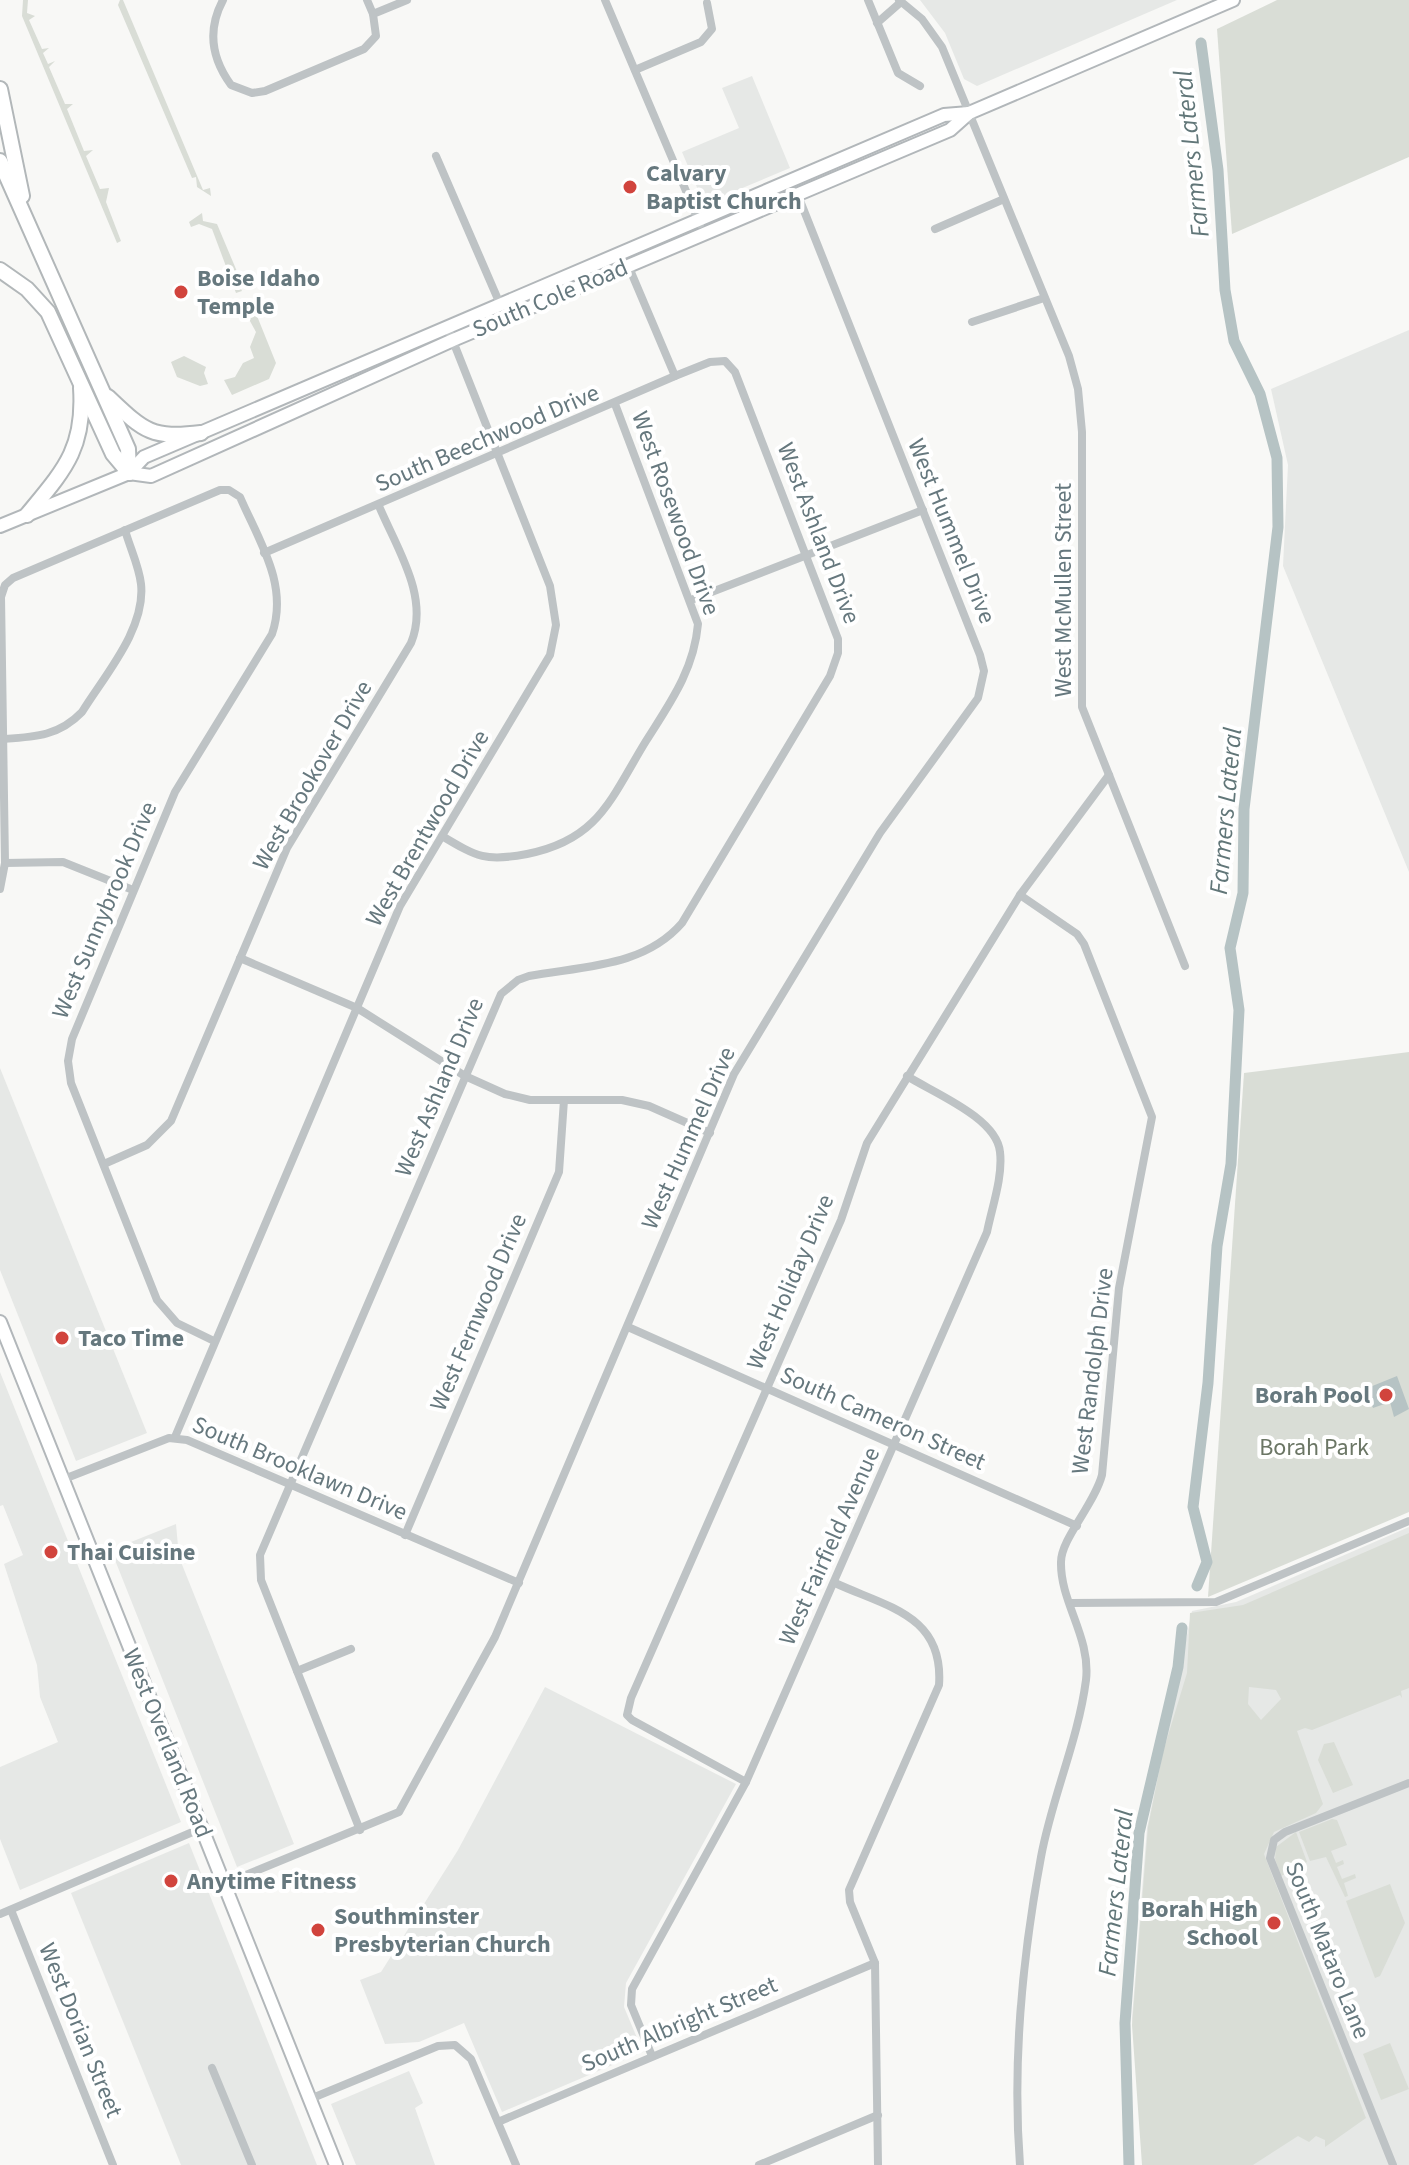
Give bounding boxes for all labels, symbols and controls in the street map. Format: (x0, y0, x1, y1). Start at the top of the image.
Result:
water label: Farmers Lateral (1164, 68, 1219, 239)
place label: Calvary Baptist Church (646, 156, 802, 219)
marker: Calvary Baptist Church (621, 178, 639, 196)
street label: South Cole Road (467, 250, 633, 347)
place label: Boise Idaho Temple (197, 261, 320, 324)
marker: Boise Idaho Temple (172, 283, 190, 301)
street label: South Beechwood Drive (370, 375, 605, 501)
street label: West Rosewood Drive (622, 406, 729, 620)
street label: West Hummel Drive (898, 433, 1005, 629)
street label: West Ashland Drive (768, 438, 869, 629)
street label: West McMullen Street (1046, 483, 1081, 697)
street label: West Brookover Drive (244, 674, 381, 877)
street label: West Brentwood Drive (357, 723, 498, 933)
water label: Farmers Lateral (1200, 725, 1251, 896)
street label: West Sunnybrook Drive (43, 796, 166, 1024)
street label: West Ashland Drive (386, 992, 493, 1182)
street label: West Hummel Drive (632, 1041, 744, 1235)
street label: West Holiday Drive (738, 1189, 843, 1375)
street label: West Fernwood Drive (421, 1208, 536, 1416)
street label: West Randolph Drive (1062, 1266, 1123, 1476)
place label: Taco Time (78, 1321, 184, 1356)
marker: Taco Time (53, 1329, 71, 1347)
street label: South Cameron Street (774, 1357, 991, 1480)
place label: Borah Pool (1255, 1378, 1370, 1413)
marker: Borah Pool (1377, 1386, 1395, 1404)
street label: South Brooklawn Drive (187, 1407, 413, 1530)
park label: Borah Park (1259, 1430, 1369, 1465)
street label: West Fairfield Avenue (770, 1441, 889, 1651)
place label: Thai Cuisine (67, 1535, 196, 1570)
marker: Thai Cuisine (42, 1543, 60, 1561)
street label: West Overland Road (114, 1643, 222, 1843)
water label: Farmers Lateral (1088, 1807, 1143, 1978)
street label: South Mataro Lane (1276, 1856, 1379, 2044)
place label: Anytime Fitness (186, 1864, 356, 1899)
marker: Anytime Fitness (162, 1872, 180, 1890)
place label: Borah High School (1141, 1892, 1258, 1955)
place label: Southminster Presbyterian Church (334, 1899, 551, 1962)
marker: Borah High School (1265, 1914, 1283, 1932)
marker: Southminster Presbyterian Church (309, 1921, 327, 1939)
street label: West Dorian Street (30, 1938, 131, 2123)
street label: South Albright Street (576, 1967, 783, 2082)

